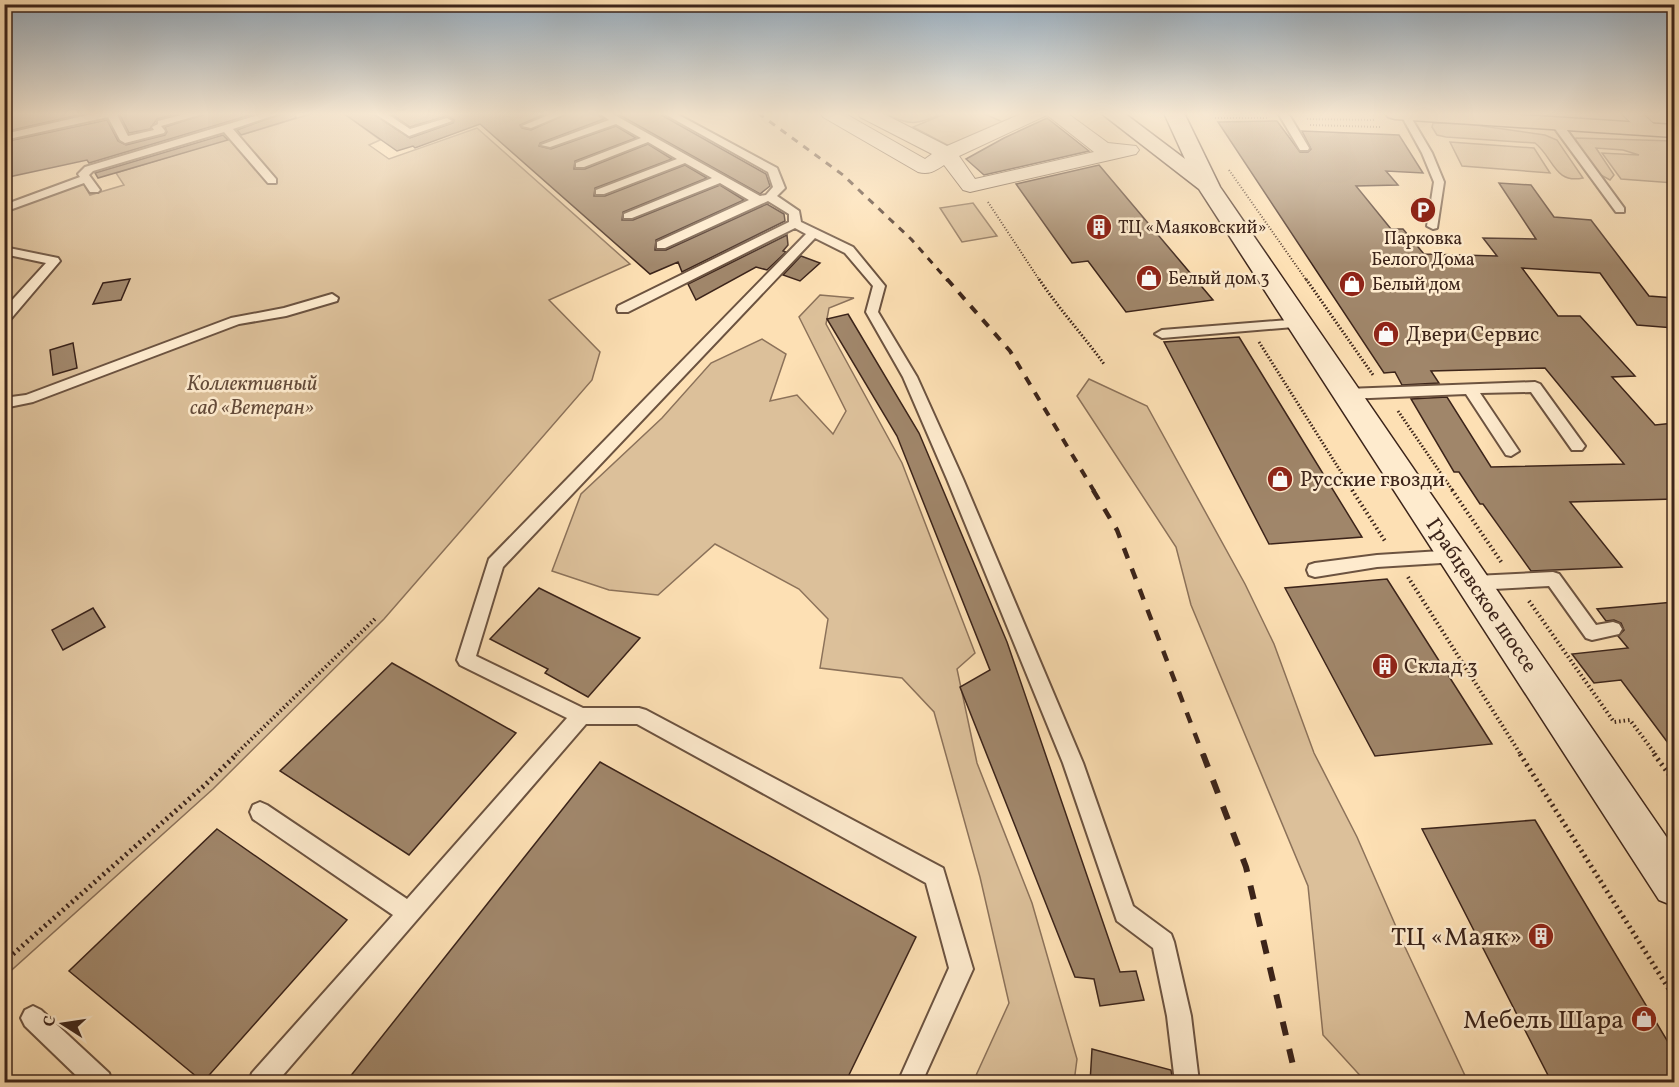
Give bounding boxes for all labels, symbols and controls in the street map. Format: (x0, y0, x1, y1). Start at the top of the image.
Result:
parking icon: Парковка Белого Дома (1408, 195, 1438, 225)
building icon: ТЦ «Маяковский» (1084, 212, 1114, 242)
place label: ТЦ «Маяковский» (1118, 216, 1267, 241)
place label: Парковка Белого Дома (1371, 227, 1475, 273)
shop icon: Белый дом 3 (1134, 263, 1164, 293)
place label: Белый дом 3 (1168, 267, 1269, 292)
shop icon: Белый дом (1337, 269, 1367, 299)
place label: Белый дом (1372, 273, 1461, 298)
shop icon: Двери Сервис (1371, 319, 1401, 349)
place label: Двери Сервис (1406, 321, 1539, 350)
park label: Коллективный сад «Ветеран» (186, 370, 318, 423)
shop icon: Русские гвозди (1265, 464, 1295, 494)
place label: Русские гвозди (1300, 466, 1445, 495)
street label: Грабцевское шоссе (1418, 513, 1543, 679)
building icon: Склад 3 (1370, 651, 1400, 681)
place label: Склад 3 (1404, 653, 1478, 682)
place label: ТЦ «Маяк» (1391, 920, 1522, 956)
building icon: ТЦ «Маяк» (1526, 921, 1556, 951)
north arrow (33, 994, 93, 1054)
place label: Мебель Шара (1463, 1003, 1624, 1039)
shop icon: Мебель Шара (1629, 1004, 1659, 1034)
text: С (38, 1014, 62, 1029)

